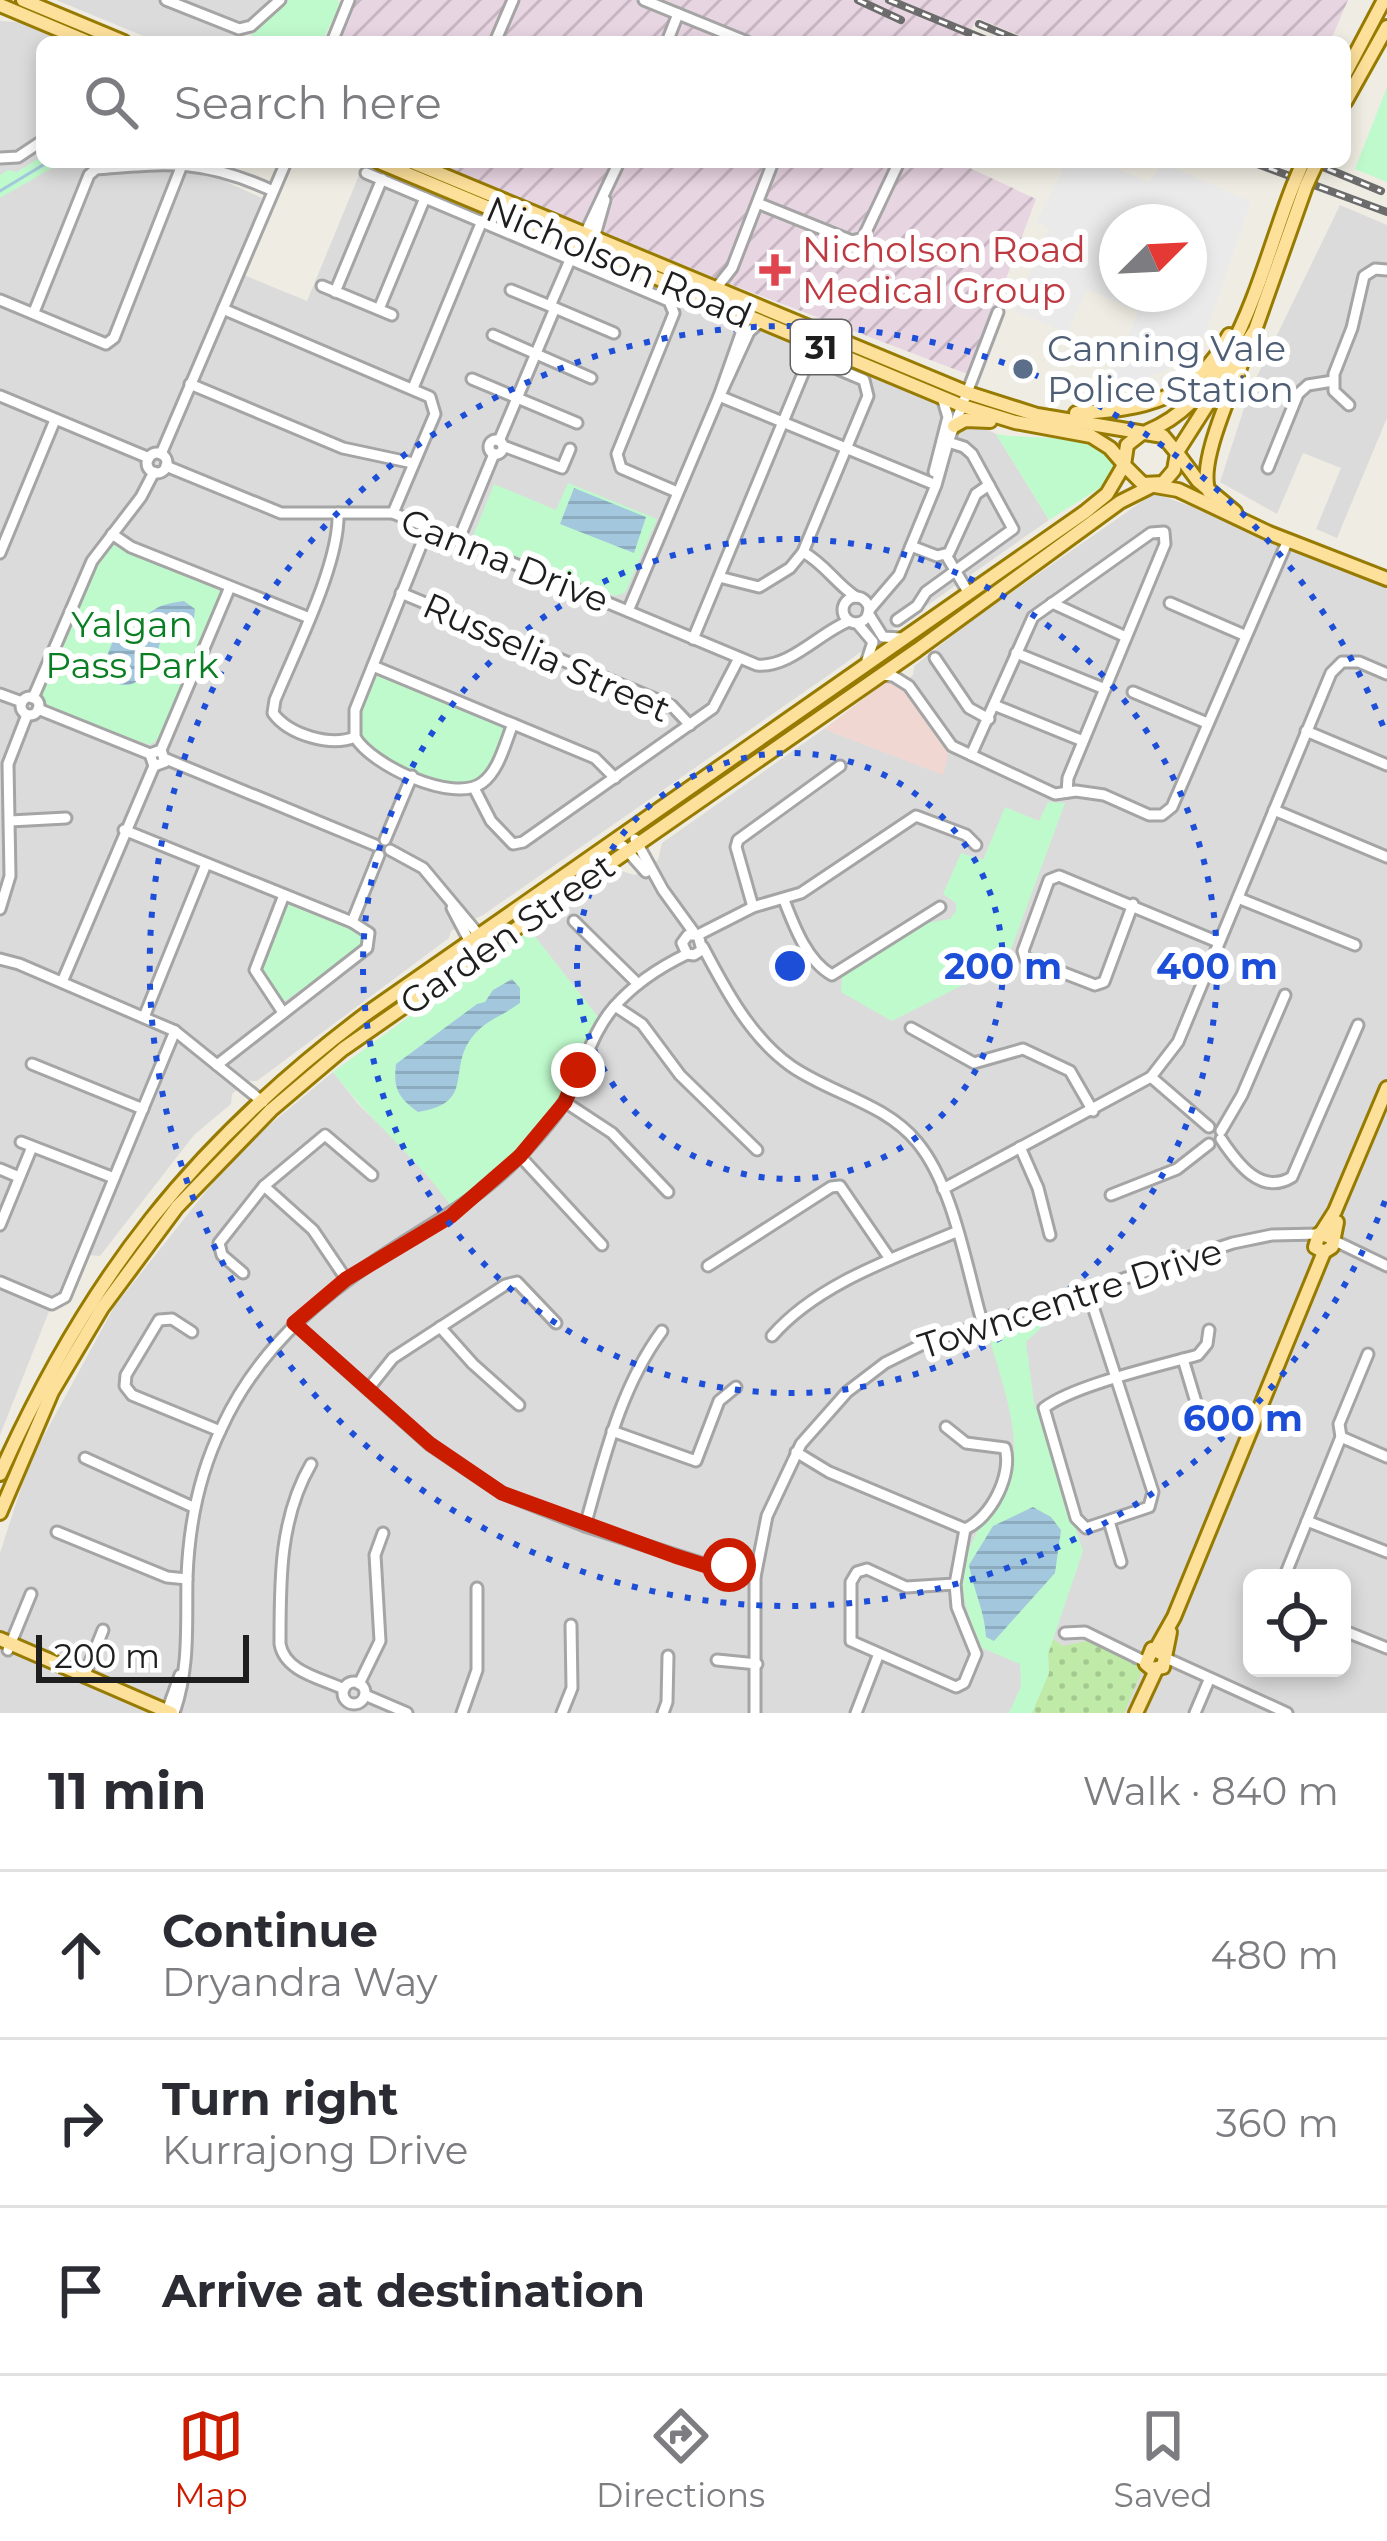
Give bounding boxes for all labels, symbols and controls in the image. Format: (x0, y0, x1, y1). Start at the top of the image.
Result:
search box (36, 36, 1351, 168)
icon: search (78, 69, 144, 135)
text: Search here (174, 75, 442, 130)
street label: Nicholson Road (480, 186, 758, 338)
north arrow (1099, 204, 1207, 312)
place label: Nicholson Road Medical Group (802, 227, 1086, 312)
marker: Nicholson Road Medical Group (759, 254, 791, 286)
road number: 31 (791, 320, 851, 374)
place label: Canning Vale Police Station (1047, 326, 1294, 411)
marker: Canning Vale Police Station (1010, 356, 1036, 382)
street label: Canna Drive (395, 498, 615, 622)
street label: Russelia Street (417, 583, 677, 731)
park label: Yalgan Pass Park (45, 602, 219, 687)
street label: Garden Street (391, 844, 623, 1024)
text: 200 m (944, 944, 1062, 988)
text: 400 m (1156, 944, 1278, 988)
centre of rings (769, 945, 811, 987)
route end (551, 1043, 605, 1097)
street label: Towncentre Drive (913, 1228, 1227, 1368)
text: 600 m (1183, 1396, 1303, 1440)
route start (702, 1538, 756, 1592)
map controls (1243, 1569, 1351, 1677)
button: locate (1243, 1569, 1351, 1677)
scale bar (36, 1629, 249, 1682)
text: 200 m (54, 1636, 160, 1676)
text: 11 min (48, 1760, 207, 1822)
text: Walk · 840 m (1083, 1767, 1339, 1815)
text: Continue (162, 1903, 378, 1958)
icon: ahead (48, 1922, 114, 1988)
text: 480 m (1211, 1931, 1339, 1979)
text: Dryandra Way (162, 1958, 438, 2006)
text: Turn right (162, 2071, 398, 2126)
icon: right (48, 2090, 114, 2156)
text: 360 m (1216, 2099, 1339, 2147)
text: Kurrajong Drive (162, 2126, 468, 2174)
icon: arrive (48, 2258, 114, 2324)
text: Arrive at destination (162, 2263, 645, 2318)
tab: Map (174, 2403, 248, 2515)
tab: Directions (596, 2403, 765, 2515)
tab: Saved (1114, 2403, 1213, 2515)

